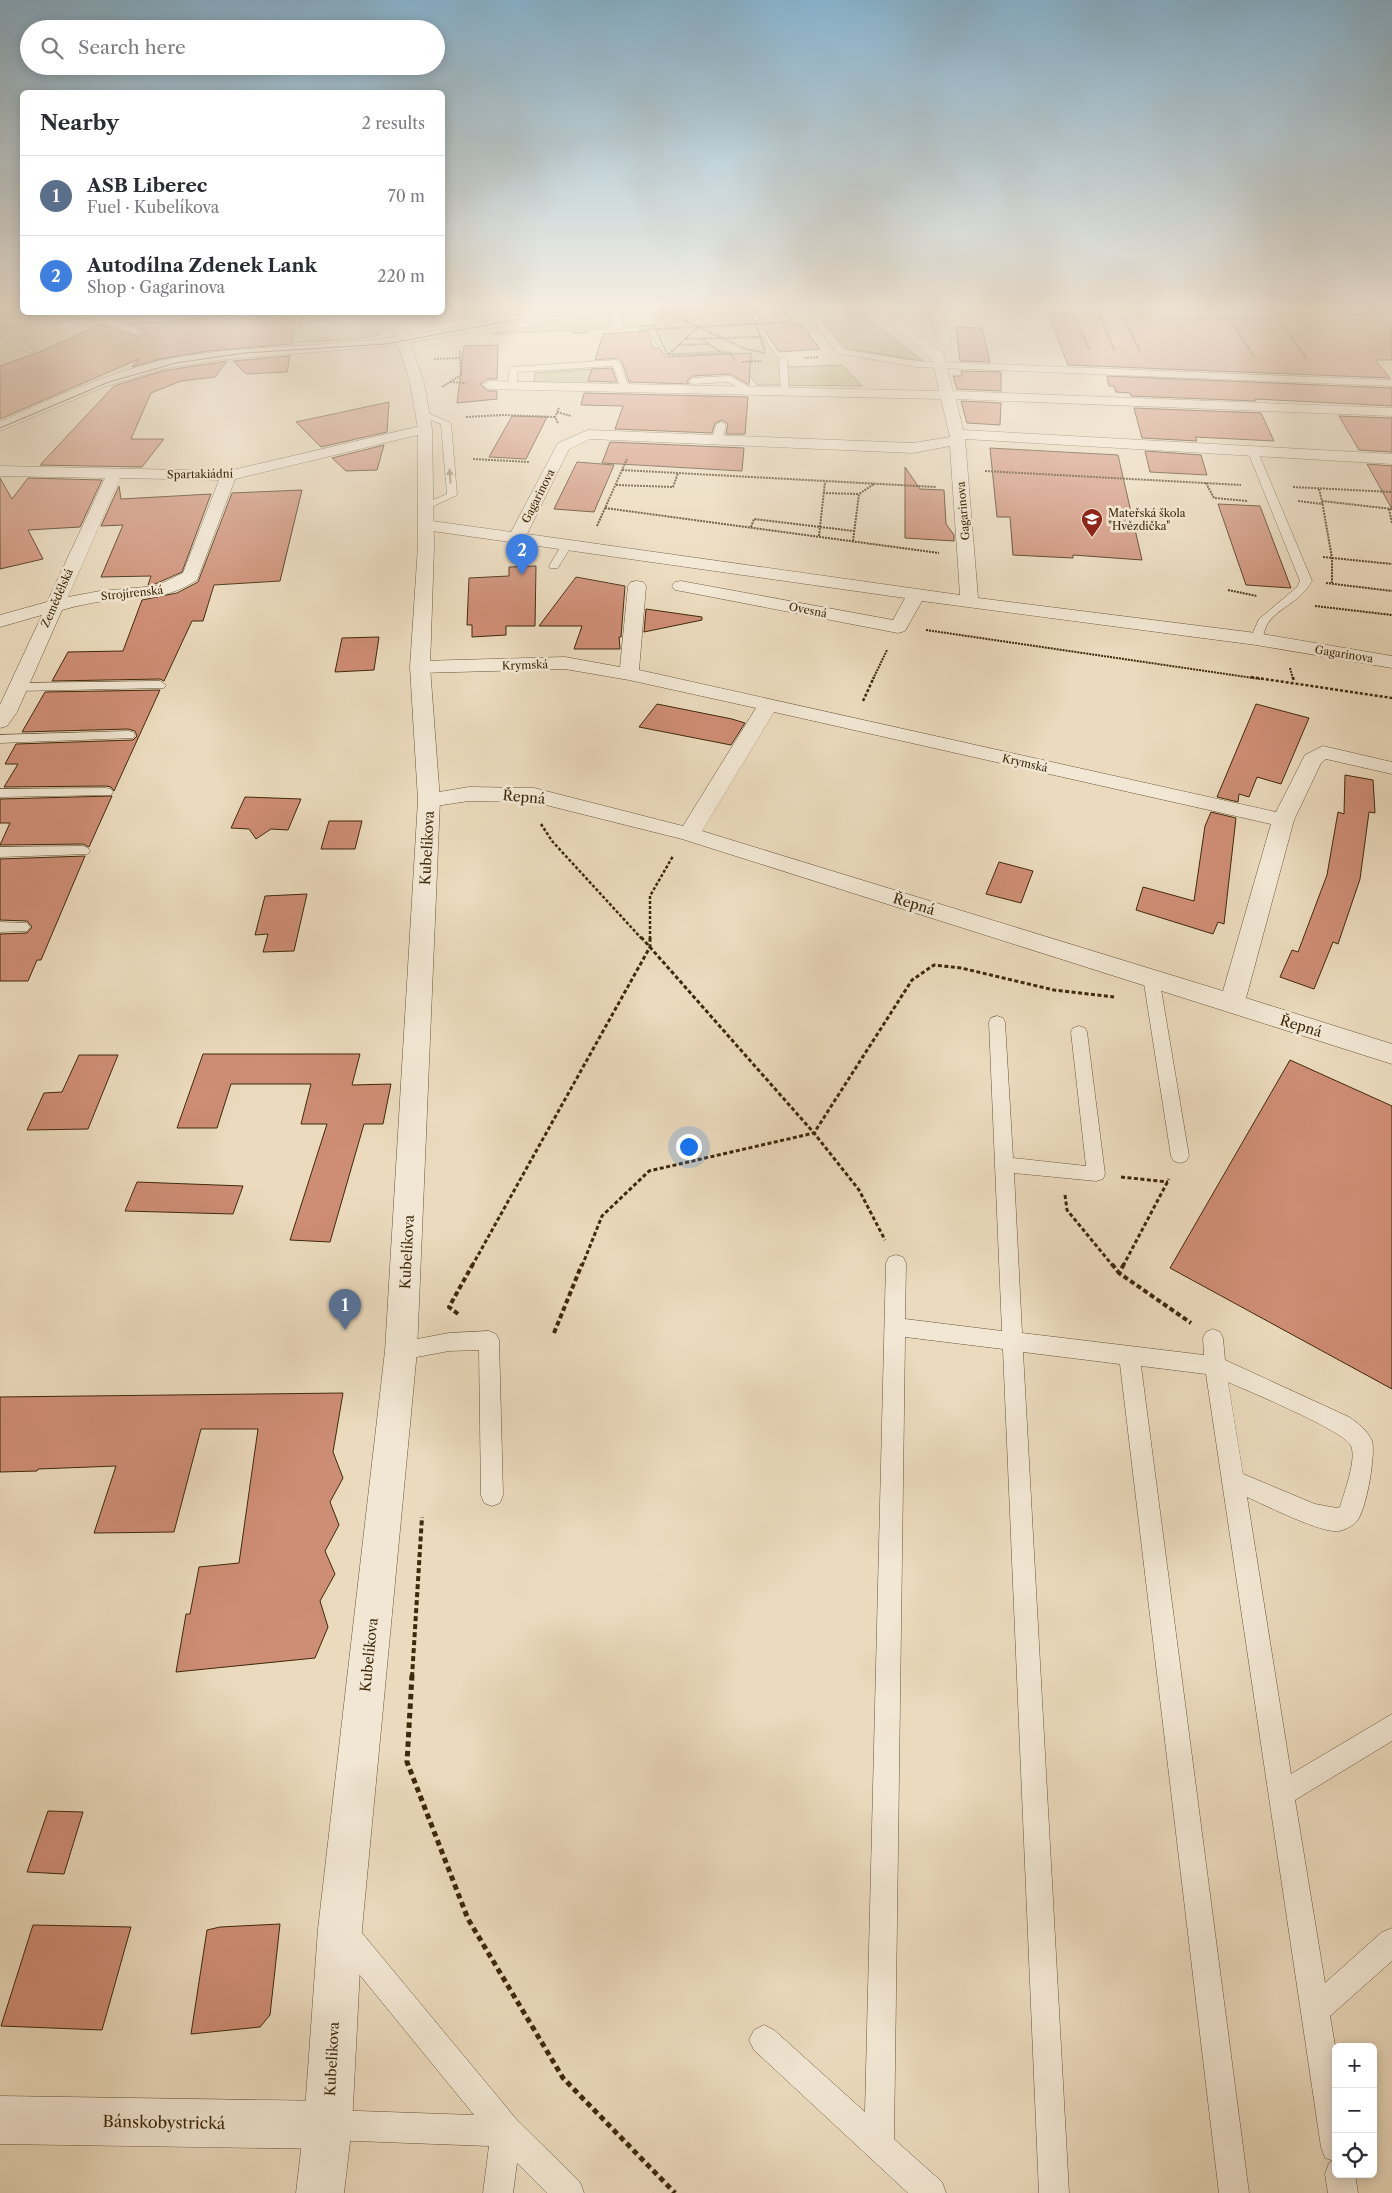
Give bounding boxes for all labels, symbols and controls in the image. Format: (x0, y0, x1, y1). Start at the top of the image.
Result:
search box (20, 20, 445, 75)
icon: search (38, 34, 66, 62)
text: Search here (78, 36, 186, 59)
text: Nearby (40, 110, 119, 135)
text: 2 results (362, 113, 425, 133)
text: ASB Liberec (87, 174, 207, 197)
text: 1 (52, 186, 60, 206)
text: 70 m (388, 186, 425, 206)
text: Fuel · Kubelíkova (87, 197, 219, 217)
text: Autodílna Zdenek Lank (87, 254, 317, 277)
text: 2 (51, 266, 61, 286)
text: 220 m (377, 266, 425, 286)
text: Shop · Gagarinova (87, 277, 225, 297)
street label: Spartakiádní (167, 466, 234, 482)
street label: Gagarinova (518, 466, 558, 525)
one-way arrow (446, 468, 454, 484)
street label: Gagarinova (953, 481, 973, 541)
place label: Mateřská škola "Hvězdička" (1108, 506, 1186, 533)
school or university icon: Mateřská škola "Hvězdička" (1080, 507, 1104, 538)
pin: 2 (506, 534, 538, 575)
street label: Zemědělská (38, 566, 76, 630)
street label: Strojírenská (100, 583, 164, 603)
street label: Ovesná (788, 599, 828, 621)
street label: Gagarinova (1314, 642, 1374, 666)
street label: Krymská (502, 657, 549, 673)
street label: Krymská (1001, 751, 1049, 775)
street label: Řepná (502, 785, 547, 808)
street label: Kubelíkova (416, 810, 438, 886)
street label: Řepná (891, 888, 938, 919)
street label: Řepná (1278, 1010, 1325, 1041)
your location (676, 1134, 702, 1160)
street label: Kubelíkova (396, 1214, 418, 1290)
pin: 1 (329, 1289, 361, 1330)
street label: Kubelíkova (356, 1616, 382, 1693)
street label: Kubelíkova (321, 2021, 343, 2097)
map controls (1332, 2043, 1377, 2178)
button: + (1332, 2043, 1377, 2088)
button: − (1332, 2088, 1377, 2133)
street label: Bánskobystrická (102, 2111, 226, 2133)
button: locate (1332, 2133, 1377, 2178)

